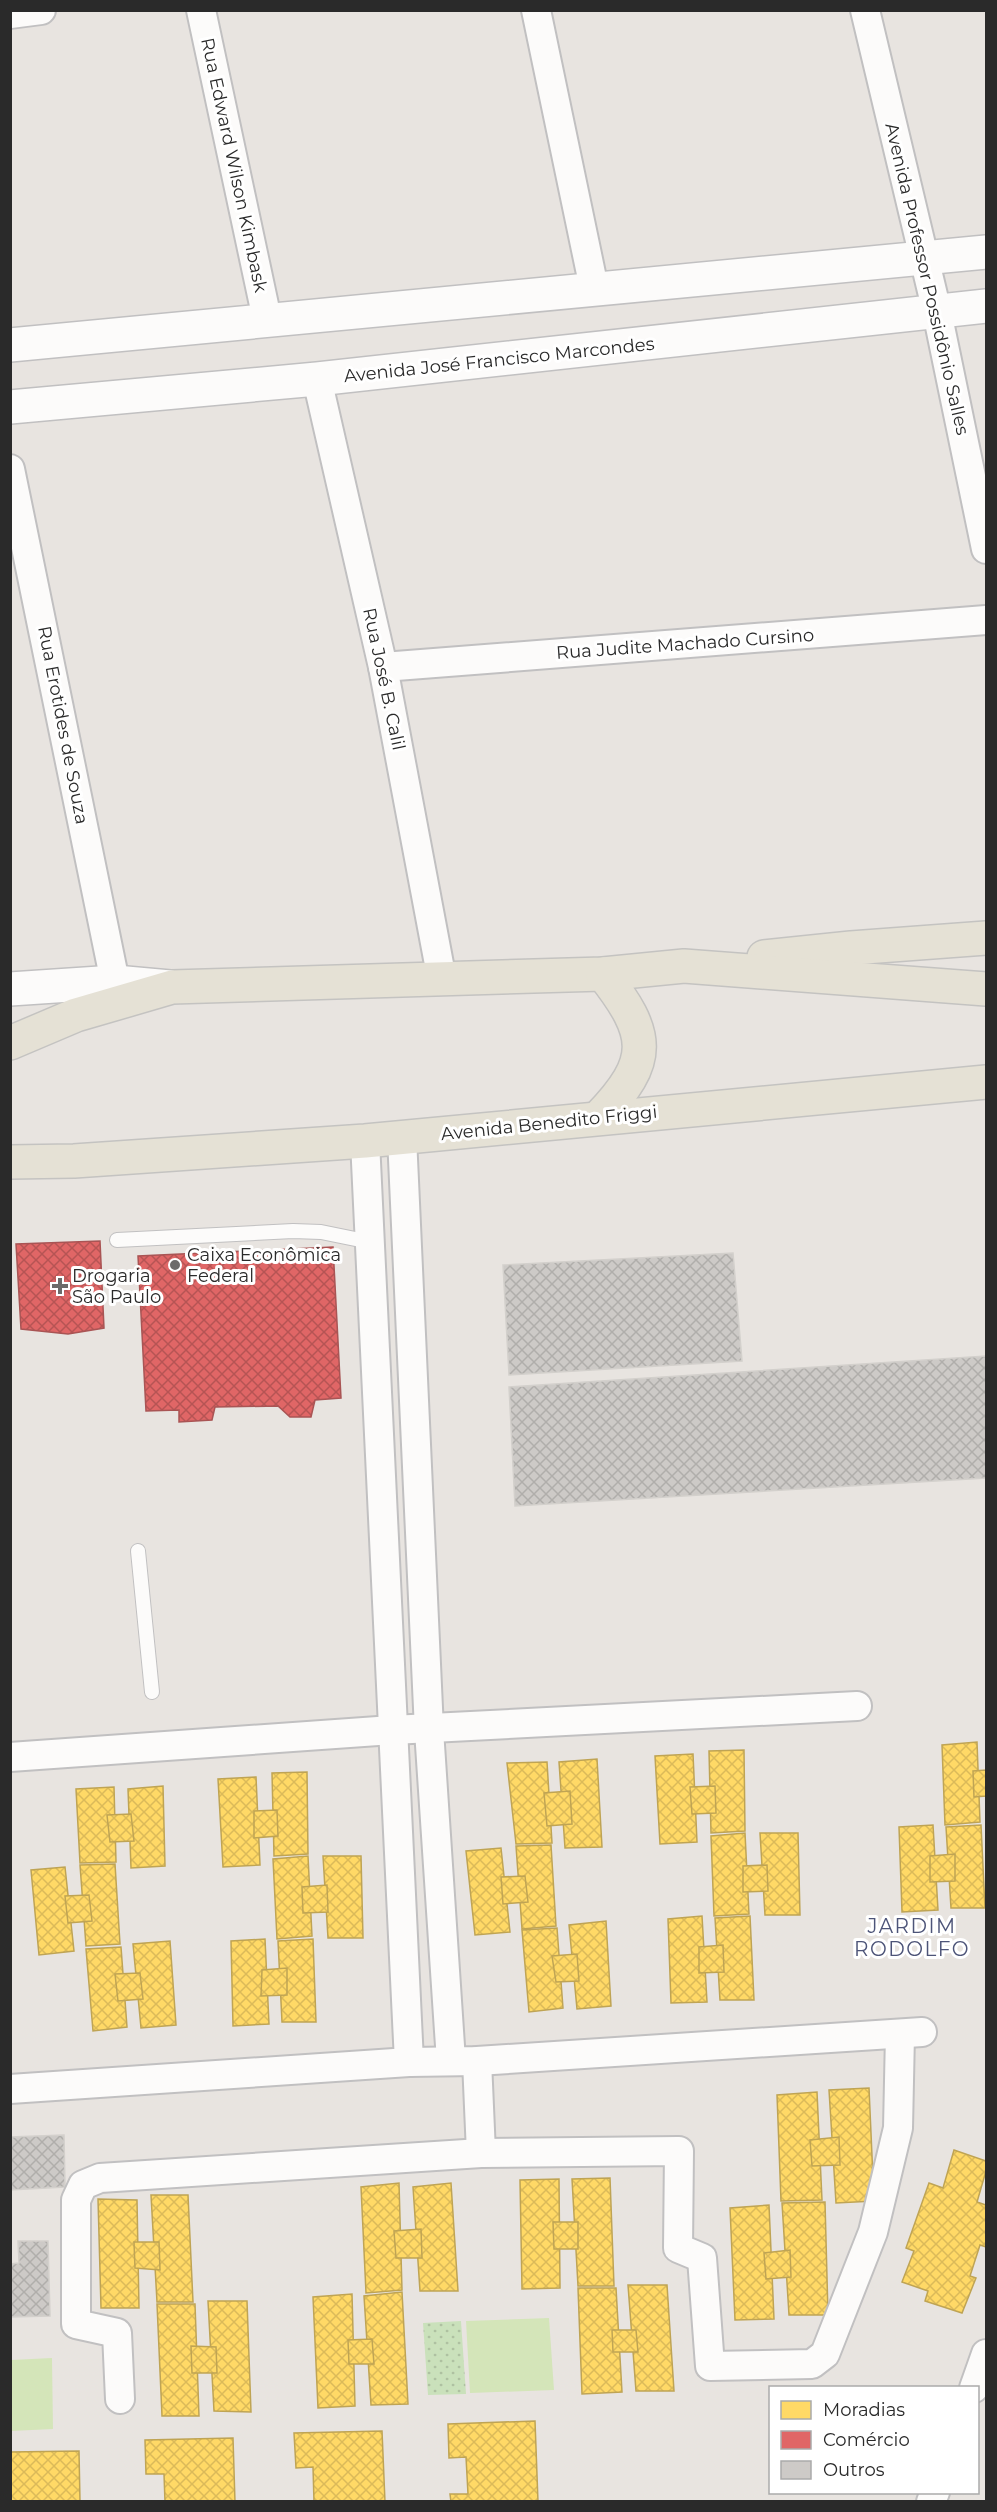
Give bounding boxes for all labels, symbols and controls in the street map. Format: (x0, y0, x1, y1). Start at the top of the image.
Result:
street label: Rua Edward Wilson Kimbask (196, 36, 272, 295)
street label: Avenida Professor Possidônio Salles (880, 121, 974, 437)
street label: Avenida José Francisco Marcondes (343, 333, 656, 387)
street label: Rua José B. Calil (358, 606, 410, 752)
street label: Rua Erotides de Souza (33, 624, 93, 826)
street label: Rua Judite Machado Cursino (555, 624, 815, 664)
street label: Avenida Benedito Friggi (440, 1101, 658, 1145)
place label: Caixa Econômica Federal (187, 1244, 341, 1287)
marker: Caixa Econômica Federal (168, 1258, 182, 1272)
place label: Drogaria São Paulo (72, 1265, 161, 1308)
marker: Drogaria São Paulo (53, 1279, 67, 1293)
district label: JARDIM RODOLFO (854, 1914, 970, 1961)
legend (769, 2386, 979, 2494)
text: Moradias (823, 2399, 905, 2421)
text: Comércio (823, 2429, 910, 2451)
text: Outros (823, 2459, 885, 2481)

